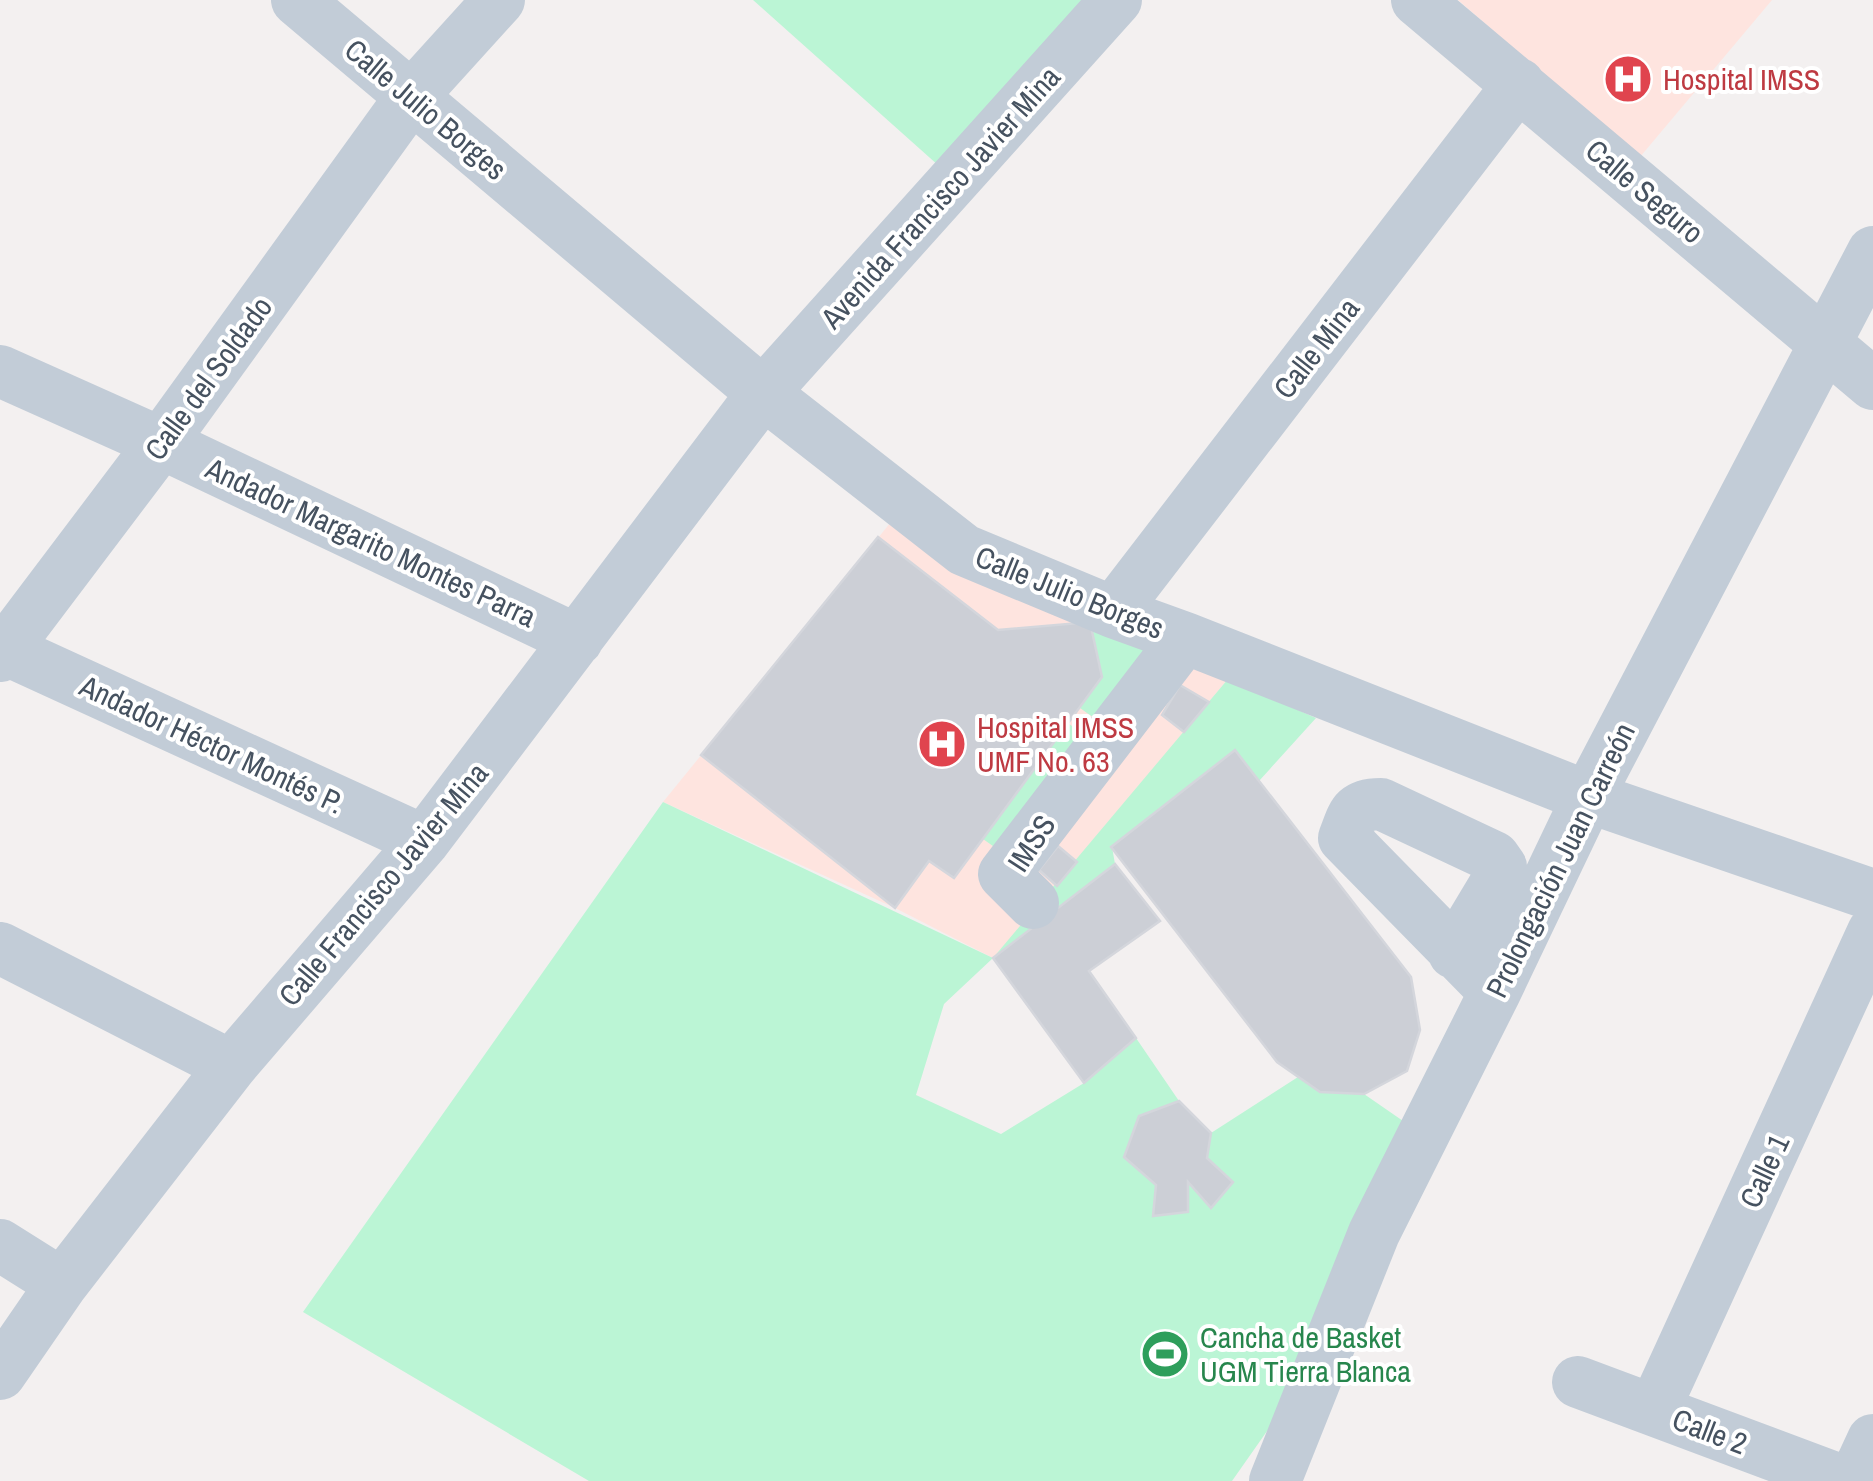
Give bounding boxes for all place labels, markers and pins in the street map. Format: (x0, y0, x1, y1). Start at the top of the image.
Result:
hospital icon: Hospital IMSS (1602, 53, 1654, 105)
place label: Hospital IMSS (1663, 59, 1820, 99)
place label: Hospital IMSS UMF No. 63 (977, 707, 1134, 781)
hospital icon: Hospital IMSS UMF No. 63 (916, 718, 968, 770)
place label: Cancha de Basket UGM Tierra Blanca (1200, 1317, 1411, 1391)
sports icon: Cancha de Basket UGM Tierra Blanca (1139, 1328, 1191, 1380)

